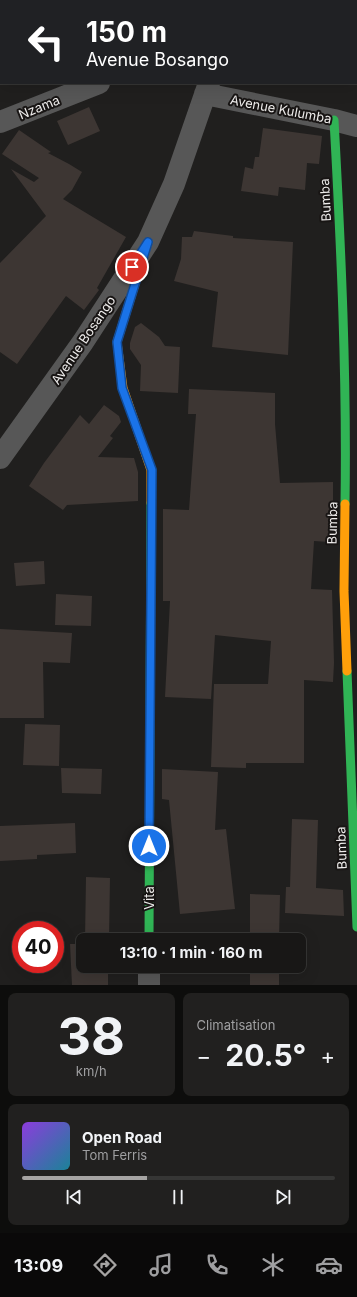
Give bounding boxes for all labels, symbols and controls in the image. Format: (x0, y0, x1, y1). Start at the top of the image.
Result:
text: 150 m (86, 15, 167, 49)
icon: left (20, 16, 72, 68)
text: Avenue Bosango (86, 49, 229, 70)
street label: Avenue Kulumba (229, 91, 333, 127)
street label: Nzama (16, 92, 62, 122)
street label: Bumba (316, 178, 334, 222)
pin (115, 250, 149, 284)
icon: arrive (121, 256, 143, 278)
street label: Avenue Bosango (48, 293, 119, 387)
street label: Bumba (324, 501, 340, 545)
position arrow (128, 825, 170, 867)
street label: Bumba (332, 826, 350, 870)
street label: Vita (141, 886, 157, 910)
speed limit sign: 40 (12, 921, 64, 973)
text: 13:10 · 1 min · 160 m (120, 943, 262, 962)
text: 38 (58, 1005, 125, 1068)
text: Climatisation (197, 1017, 275, 1033)
text: 20.5° (225, 1037, 306, 1073)
text: − (197, 1043, 211, 1069)
text: + (320, 1043, 335, 1069)
text: km/h (76, 1063, 107, 1079)
text: Open Road (82, 1128, 162, 1147)
text: Tom Ferris (82, 1147, 147, 1163)
icon: previous (63, 1186, 85, 1208)
icon: pause (167, 1186, 189, 1208)
icon: next (272, 1186, 294, 1208)
icon: directions (91, 1251, 119, 1279)
icon: music (147, 1251, 175, 1279)
icon: phone (203, 1251, 231, 1279)
icon: climate (259, 1251, 287, 1279)
icon: car (315, 1251, 343, 1279)
text: 13:09 (14, 1255, 63, 1276)

